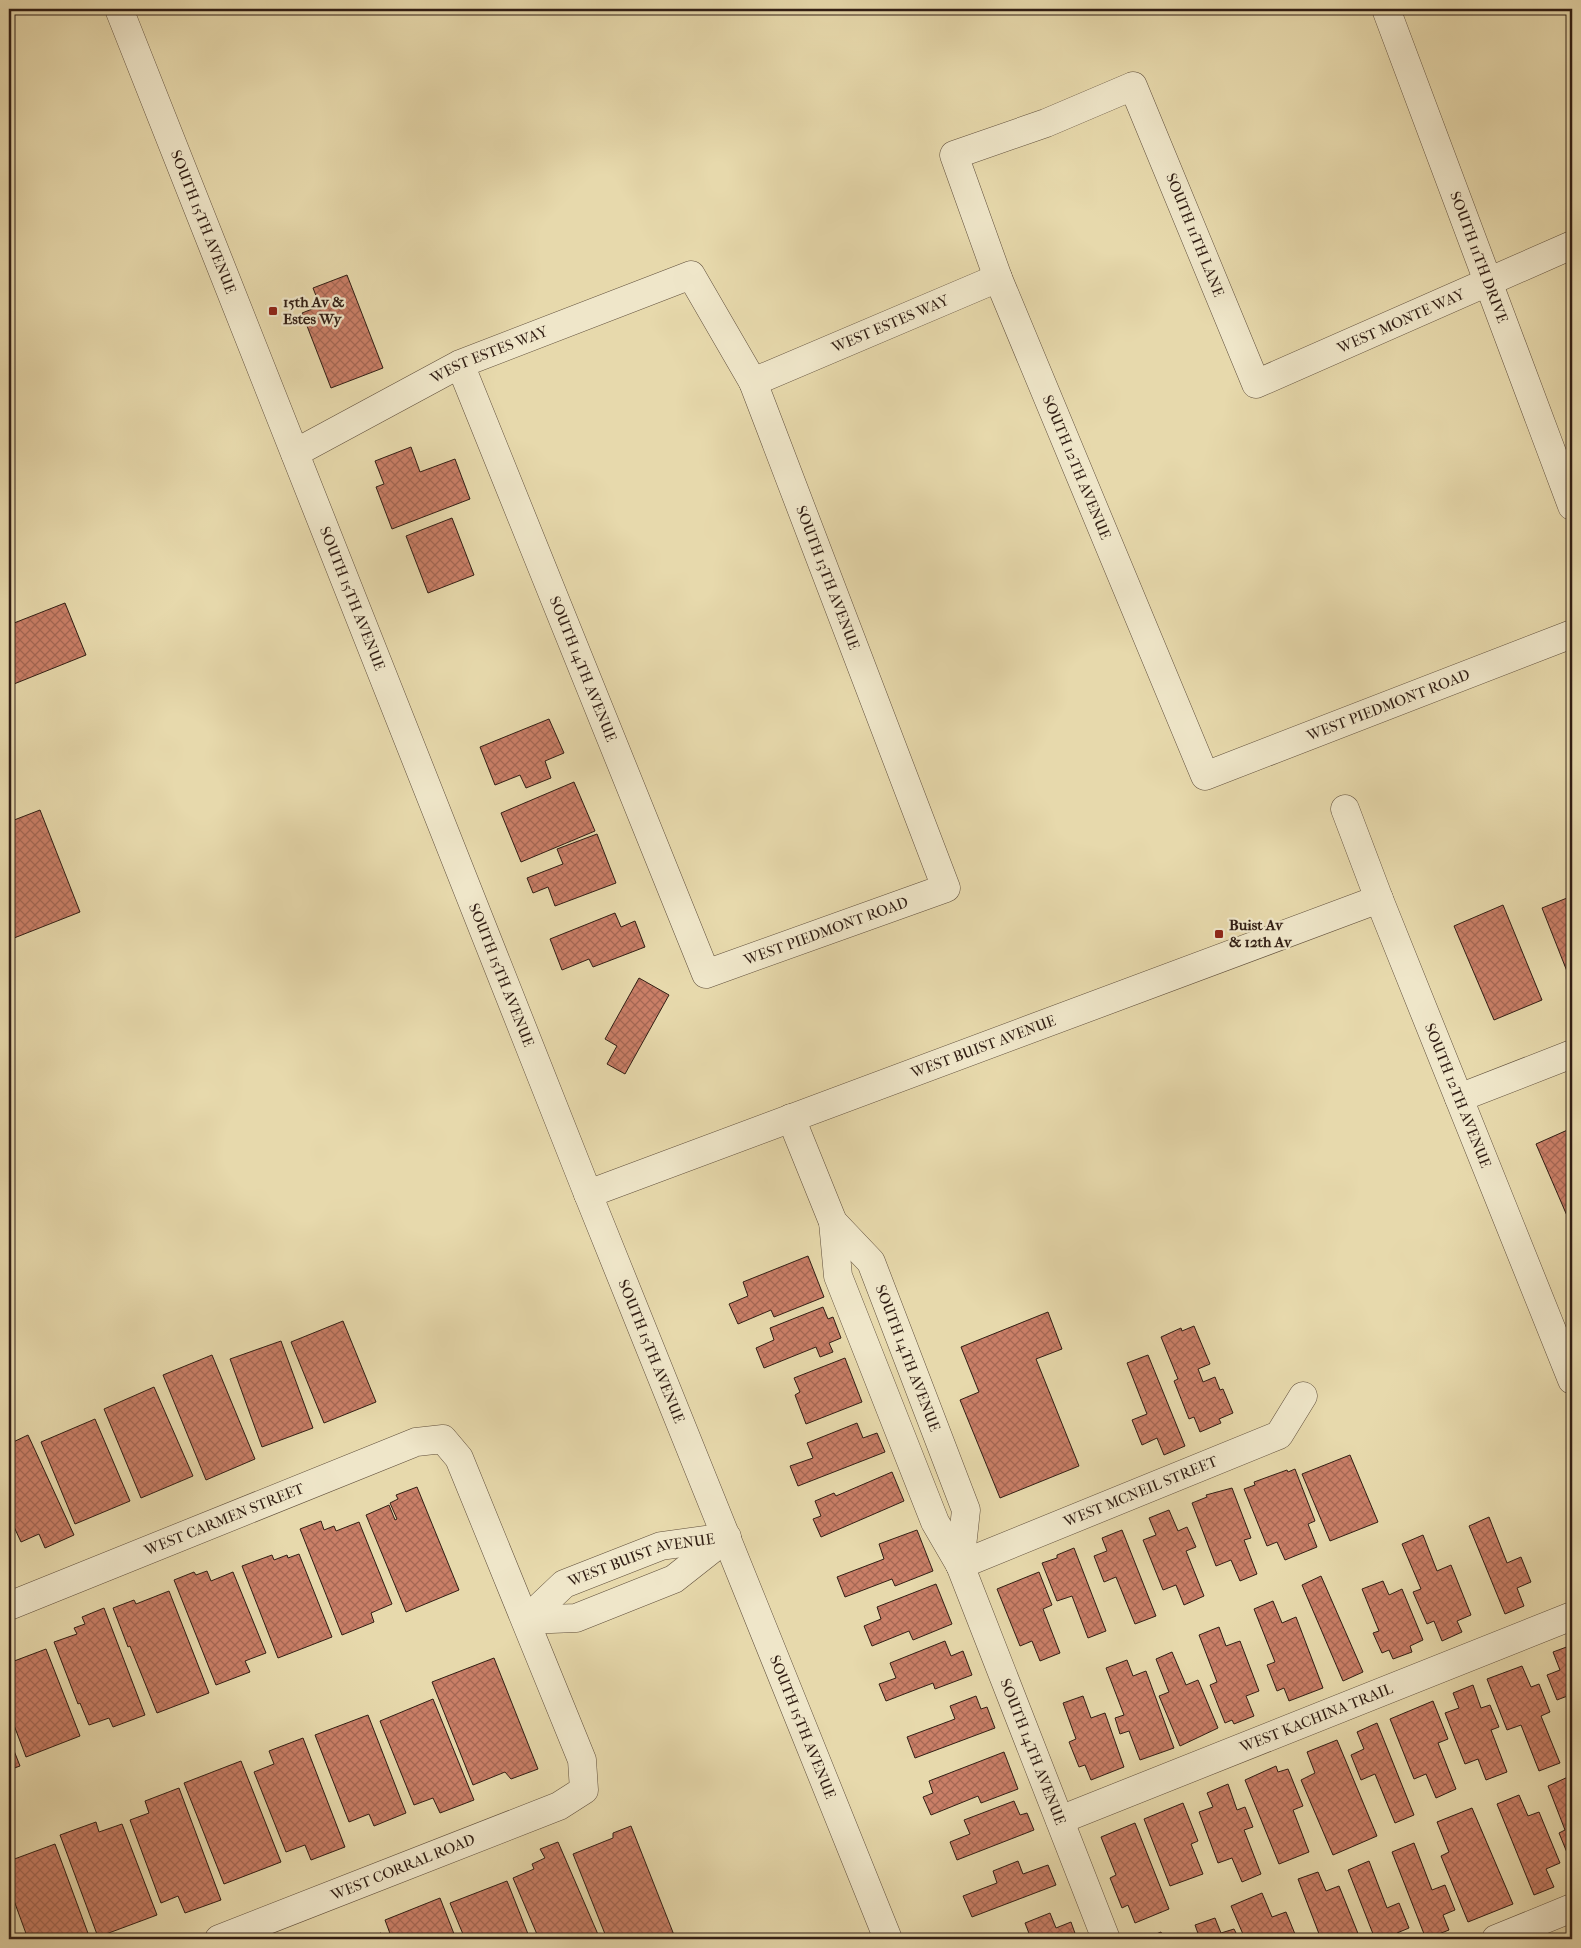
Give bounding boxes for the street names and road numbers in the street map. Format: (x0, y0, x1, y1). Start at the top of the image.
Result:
street label: SOUTH 15TH AVENUE (167, 147, 240, 296)
street label: SOUTH 11TH LANE (1162, 171, 1228, 299)
street label: SOUTH 11TH DRIVE (1446, 189, 1512, 326)
street label: WEST MONTE WAY (1334, 285, 1468, 358)
street label: WEST ESTES WAY (828, 291, 952, 357)
street label: WEST ESTES WAY (427, 322, 551, 388)
street label: SOUTH 12TH AVENUE (1039, 392, 1115, 542)
street label: SOUTH 13TH AVENUE (792, 503, 863, 652)
street label: SOUTH 15TH AVENUE (316, 524, 389, 673)
street label: SOUTH 14TH AVENUE (546, 594, 620, 744)
street label: WEST PIEDMONT ROAD (1303, 665, 1472, 745)
street label: WEST PIEDMONT ROAD (741, 893, 911, 969)
street label: SOUTH 15TH AVENUE (465, 901, 538, 1050)
street label: WEST BUIST AVENUE (908, 1011, 1058, 1082)
street label: SOUTH 12TH AVENUE (1421, 1021, 1495, 1171)
street label: SOUTH 15TH AVENUE (614, 1277, 688, 1426)
street label: SOUTH 14TH AVENUE (872, 1282, 944, 1434)
street label: WEST MCNEIL STREET (1060, 1452, 1221, 1531)
street label: WEST CARMEN STREET (141, 1479, 307, 1560)
street label: WEST BUIST AVENUE (564, 1530, 716, 1591)
street label: SOUTH 15TH AVENUE (766, 1653, 840, 1801)
street label: SOUTH 14TH AVENUE (996, 1676, 1070, 1827)
street label: WEST KACHINA TRAIL (1237, 1679, 1395, 1757)
street label: WEST CORRAL ROAD (327, 1830, 478, 1905)

